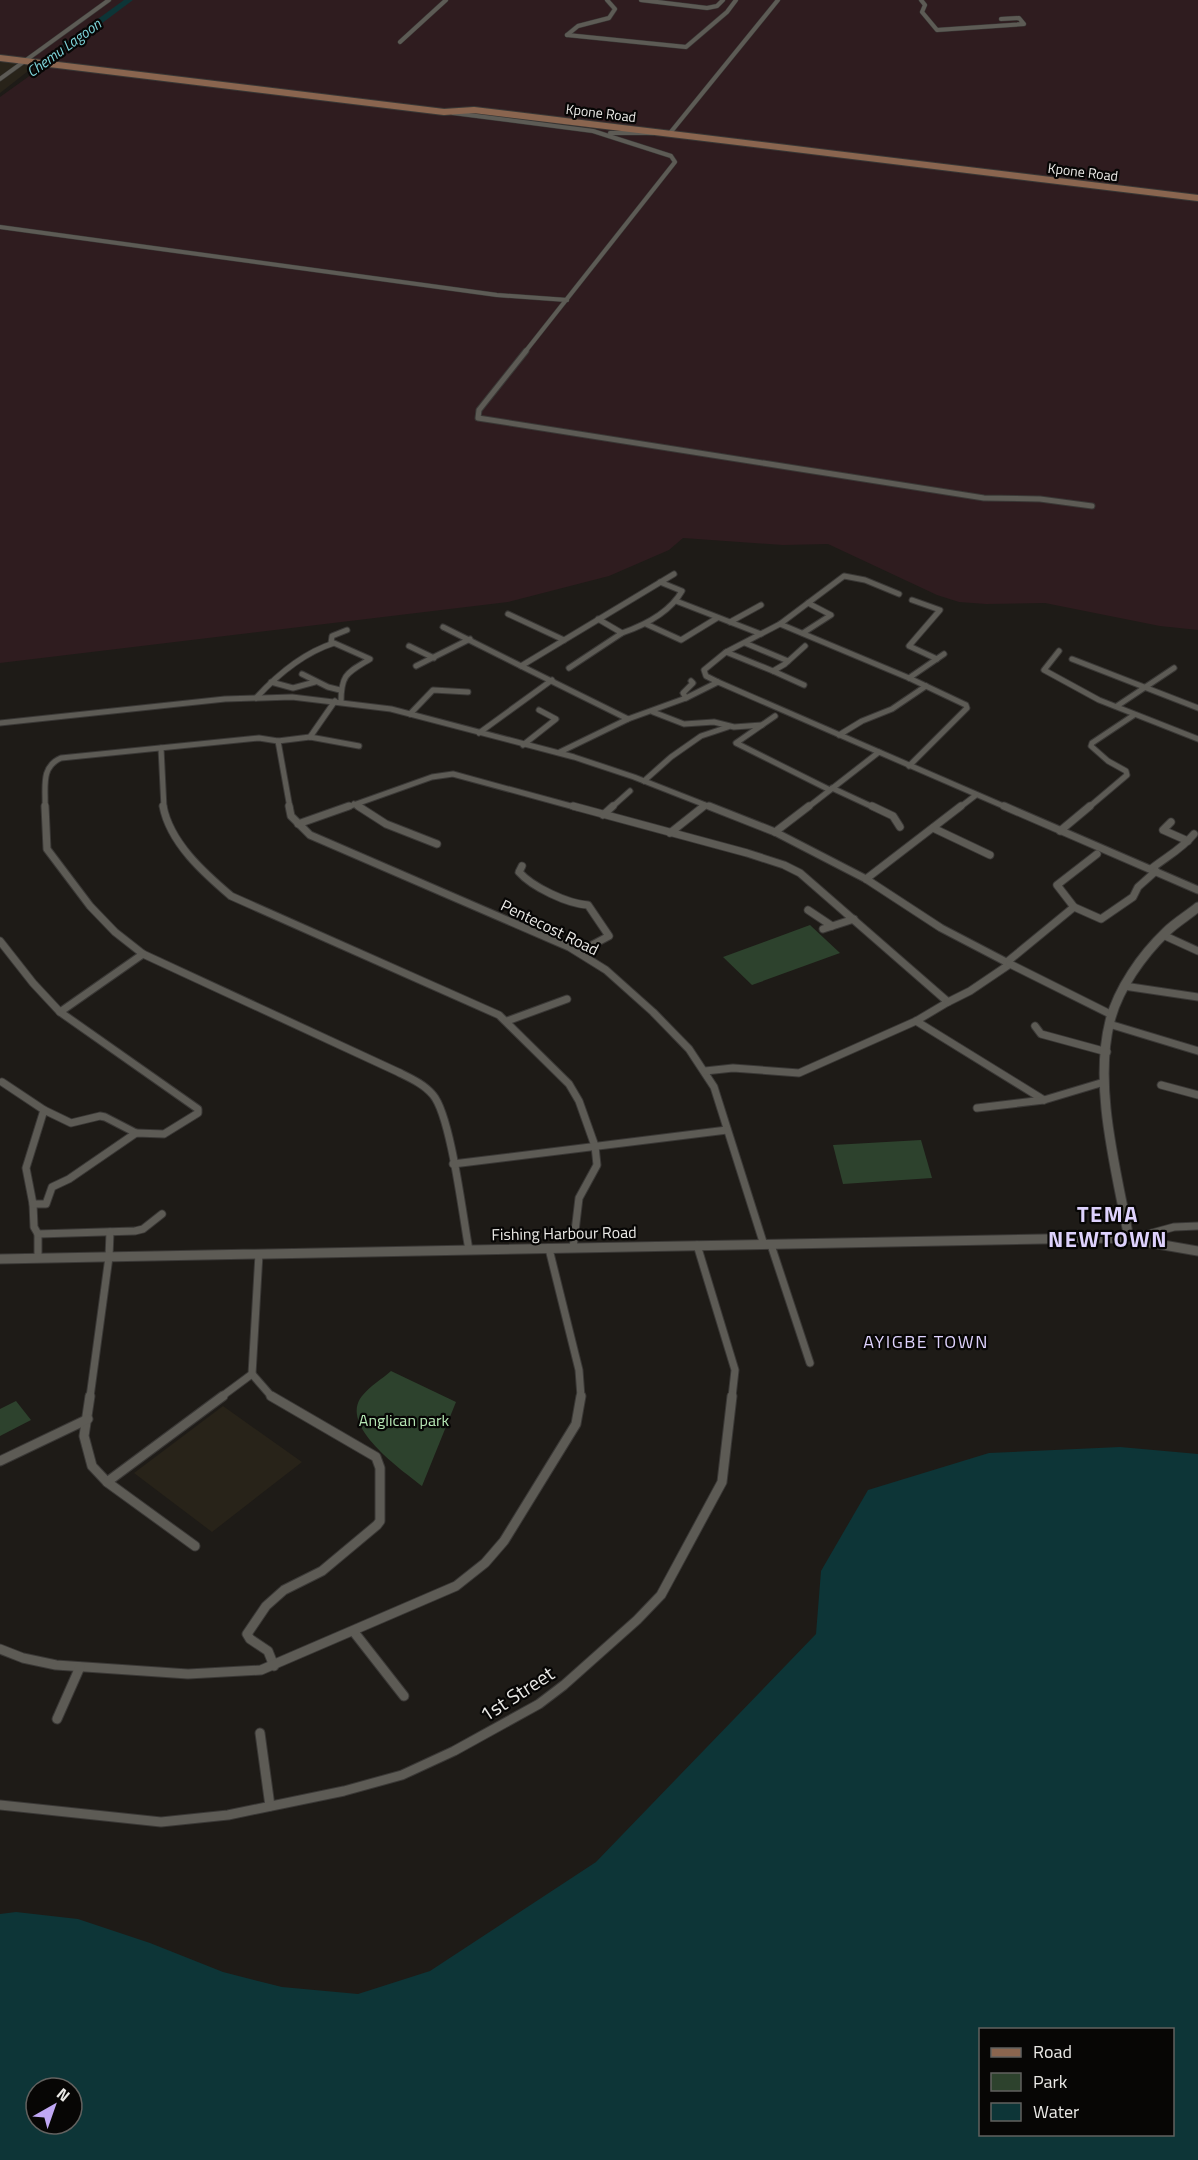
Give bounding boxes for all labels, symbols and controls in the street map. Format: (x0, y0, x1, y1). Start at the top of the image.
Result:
water label: Chemu Lagoon (22, 12, 106, 83)
street label: Kpone Road (565, 98, 637, 127)
street label: Kpone Road (1047, 157, 1119, 186)
street label: Pentecost Road (497, 893, 603, 961)
district label: TEMA NEWTOWN (1048, 1197, 1168, 1256)
street label: Fishing Harbour Road (491, 1220, 637, 1246)
district label: AYIGBE TOWN (863, 1328, 989, 1355)
park label: Anglican park (359, 1408, 449, 1432)
street label: 1st Street (473, 1658, 560, 1729)
legend (979, 2028, 1174, 2136)
text: Road (1033, 2038, 1072, 2065)
text: Park (1033, 2068, 1068, 2095)
north arrow (24, 2076, 84, 2136)
text: N (52, 2082, 76, 2107)
text: Water (1033, 2098, 1079, 2125)

